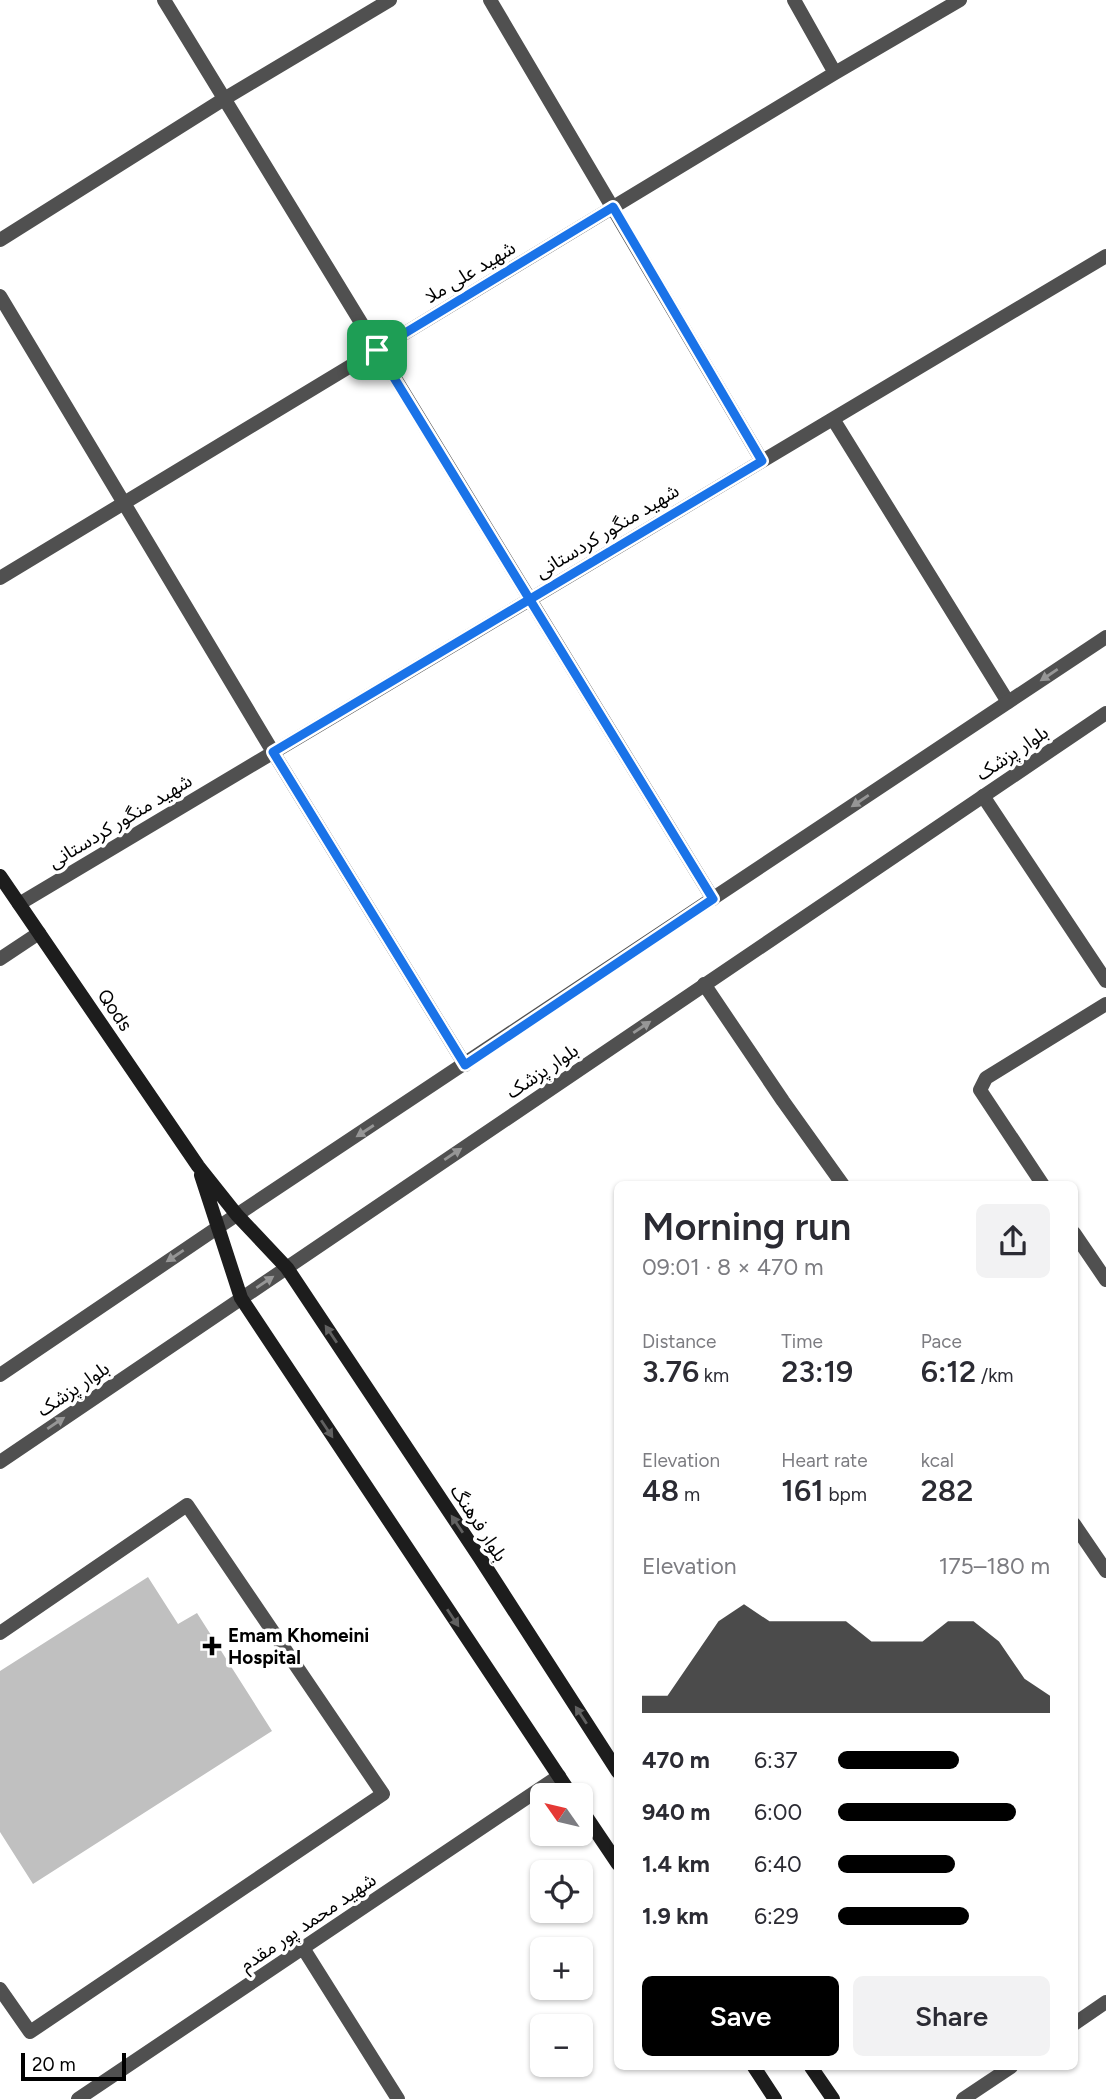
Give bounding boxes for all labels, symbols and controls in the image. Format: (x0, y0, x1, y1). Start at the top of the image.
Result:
street label: شهید علی ملا (420, 236, 520, 308)
pin (347, 320, 407, 380)
icon: arrive (358, 331, 396, 369)
street label: شهید منگور کردستانی (531, 479, 683, 583)
one-way arrow (1039, 668, 1059, 681)
street label: بلوار پزشک (972, 721, 1053, 786)
street label: شهید منگور کردستانی (44, 769, 196, 873)
one-way arrow (851, 794, 869, 808)
street label: Qods (93, 985, 137, 1036)
one-way arrow (632, 1020, 652, 1033)
street label: بلوار پزشک (502, 1039, 583, 1104)
one-way arrow (355, 1124, 375, 1137)
one-way arrow (444, 1148, 463, 1161)
text: Morning run (642, 1204, 851, 1250)
button: share (976, 1204, 1050, 1278)
one-way arrow (166, 1249, 184, 1263)
text: 09:01 · 8 × 470 m (642, 1253, 823, 1281)
one-way arrow (256, 1275, 274, 1289)
one-way arrow (325, 1325, 338, 1344)
text: Distance (642, 1330, 716, 1353)
text: Time (781, 1330, 823, 1353)
text: Pace (921, 1330, 962, 1353)
text: 3.76 (642, 1353, 699, 1390)
text: 23:19 (781, 1353, 853, 1390)
text: 6:12 (921, 1353, 976, 1390)
street label: بلوار پزشک (33, 1357, 114, 1422)
text: km (699, 1364, 729, 1387)
text: /km (976, 1364, 1014, 1387)
one-way arrow (47, 1417, 66, 1430)
one-way arrow (320, 1420, 334, 1438)
text: Elevation (642, 1449, 720, 1472)
text: Heart rate (781, 1449, 868, 1472)
text: kcal (921, 1449, 954, 1472)
text: 48 (642, 1472, 679, 1509)
text: 161 (781, 1472, 824, 1509)
text: 282 (921, 1472, 973, 1509)
street label: بلوار فرهنگ (446, 1480, 512, 1566)
text: m (679, 1483, 700, 1506)
text: bpm (824, 1483, 867, 1506)
one-way arrow (450, 1515, 464, 1533)
text: Elevation (642, 1552, 737, 1580)
text: 175–180 m (939, 1552, 1050, 1580)
one-way arrow (447, 1608, 460, 1628)
place label: Emam Khomeini Hospital (228, 1624, 369, 1669)
marker: Emam Khomeini Hospital (202, 1636, 222, 1656)
one-way arrow (574, 1705, 587, 1724)
text: 470 m (642, 1746, 710, 1774)
text: 6:37 (754, 1746, 798, 1774)
north arrow (530, 1783, 593, 1846)
map controls (530, 1783, 593, 2077)
text: 940 m (642, 1798, 710, 1826)
text: 6:00 (754, 1798, 802, 1826)
text: 1.4 km (642, 1850, 710, 1878)
text: 6:40 (754, 1850, 802, 1878)
button: locate (530, 1860, 593, 1923)
street label: شهید محمد پور مقدم (236, 1868, 382, 1979)
text: 1.9 km (642, 1902, 709, 1930)
text: 6:29 (754, 1902, 799, 1930)
button: + (530, 1937, 593, 2000)
button: Save (642, 1976, 839, 2056)
button: Share (853, 1976, 1050, 2056)
button: − (530, 2014, 593, 2077)
scale bar (21, 2050, 126, 2082)
text: 20 m (32, 2053, 76, 2076)

